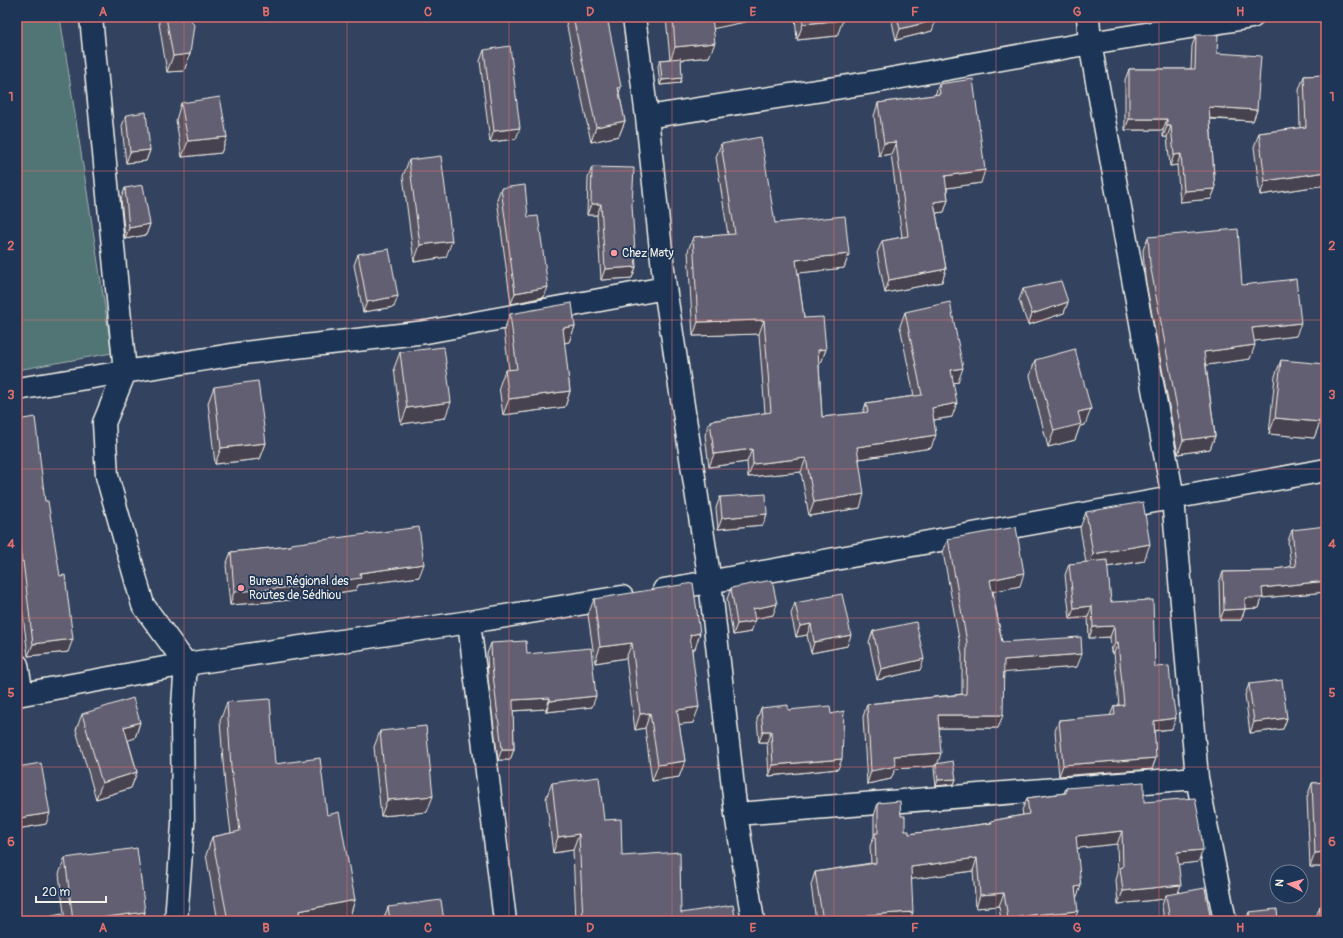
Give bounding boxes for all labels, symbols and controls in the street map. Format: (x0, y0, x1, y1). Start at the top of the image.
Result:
text: A (99, 4, 108, 20)
text: B (262, 4, 270, 20)
text: C (424, 4, 432, 20)
text: D (586, 4, 594, 20)
text: E (750, 4, 757, 20)
text: F (911, 4, 919, 20)
text: G (1073, 4, 1082, 20)
text: H (1236, 4, 1244, 20)
text: 1 (8, 89, 14, 105)
text: 1 (1329, 89, 1335, 105)
text: 2 (7, 238, 15, 254)
text: 2 (1328, 238, 1336, 254)
place label: Chez Maty (622, 246, 674, 261)
marker: Chez Maty (609, 248, 619, 258)
text: 3 (7, 387, 15, 403)
text: 3 (1328, 387, 1336, 403)
text: 4 (7, 536, 15, 552)
text: 4 (1328, 536, 1336, 552)
place label: Bureau Régional des Routes de Sédhiou (249, 574, 349, 603)
marker: Bureau Régional des Routes de Sédhiou (236, 583, 246, 593)
text: 5 (7, 685, 15, 701)
text: 5 (1328, 685, 1336, 701)
text: 6 (7, 834, 15, 850)
text: 6 (1328, 834, 1336, 850)
north arrow (1269, 864, 1309, 904)
scale bar (36, 878, 106, 904)
text: N (1273, 878, 1286, 887)
text: 20 m (42, 885, 71, 900)
text: A (99, 920, 108, 936)
text: B (262, 920, 270, 936)
text: C (424, 920, 432, 936)
text: D (586, 920, 594, 936)
text: E (750, 920, 757, 936)
text: F (911, 920, 919, 936)
text: G (1073, 920, 1082, 936)
text: H (1236, 920, 1244, 936)

